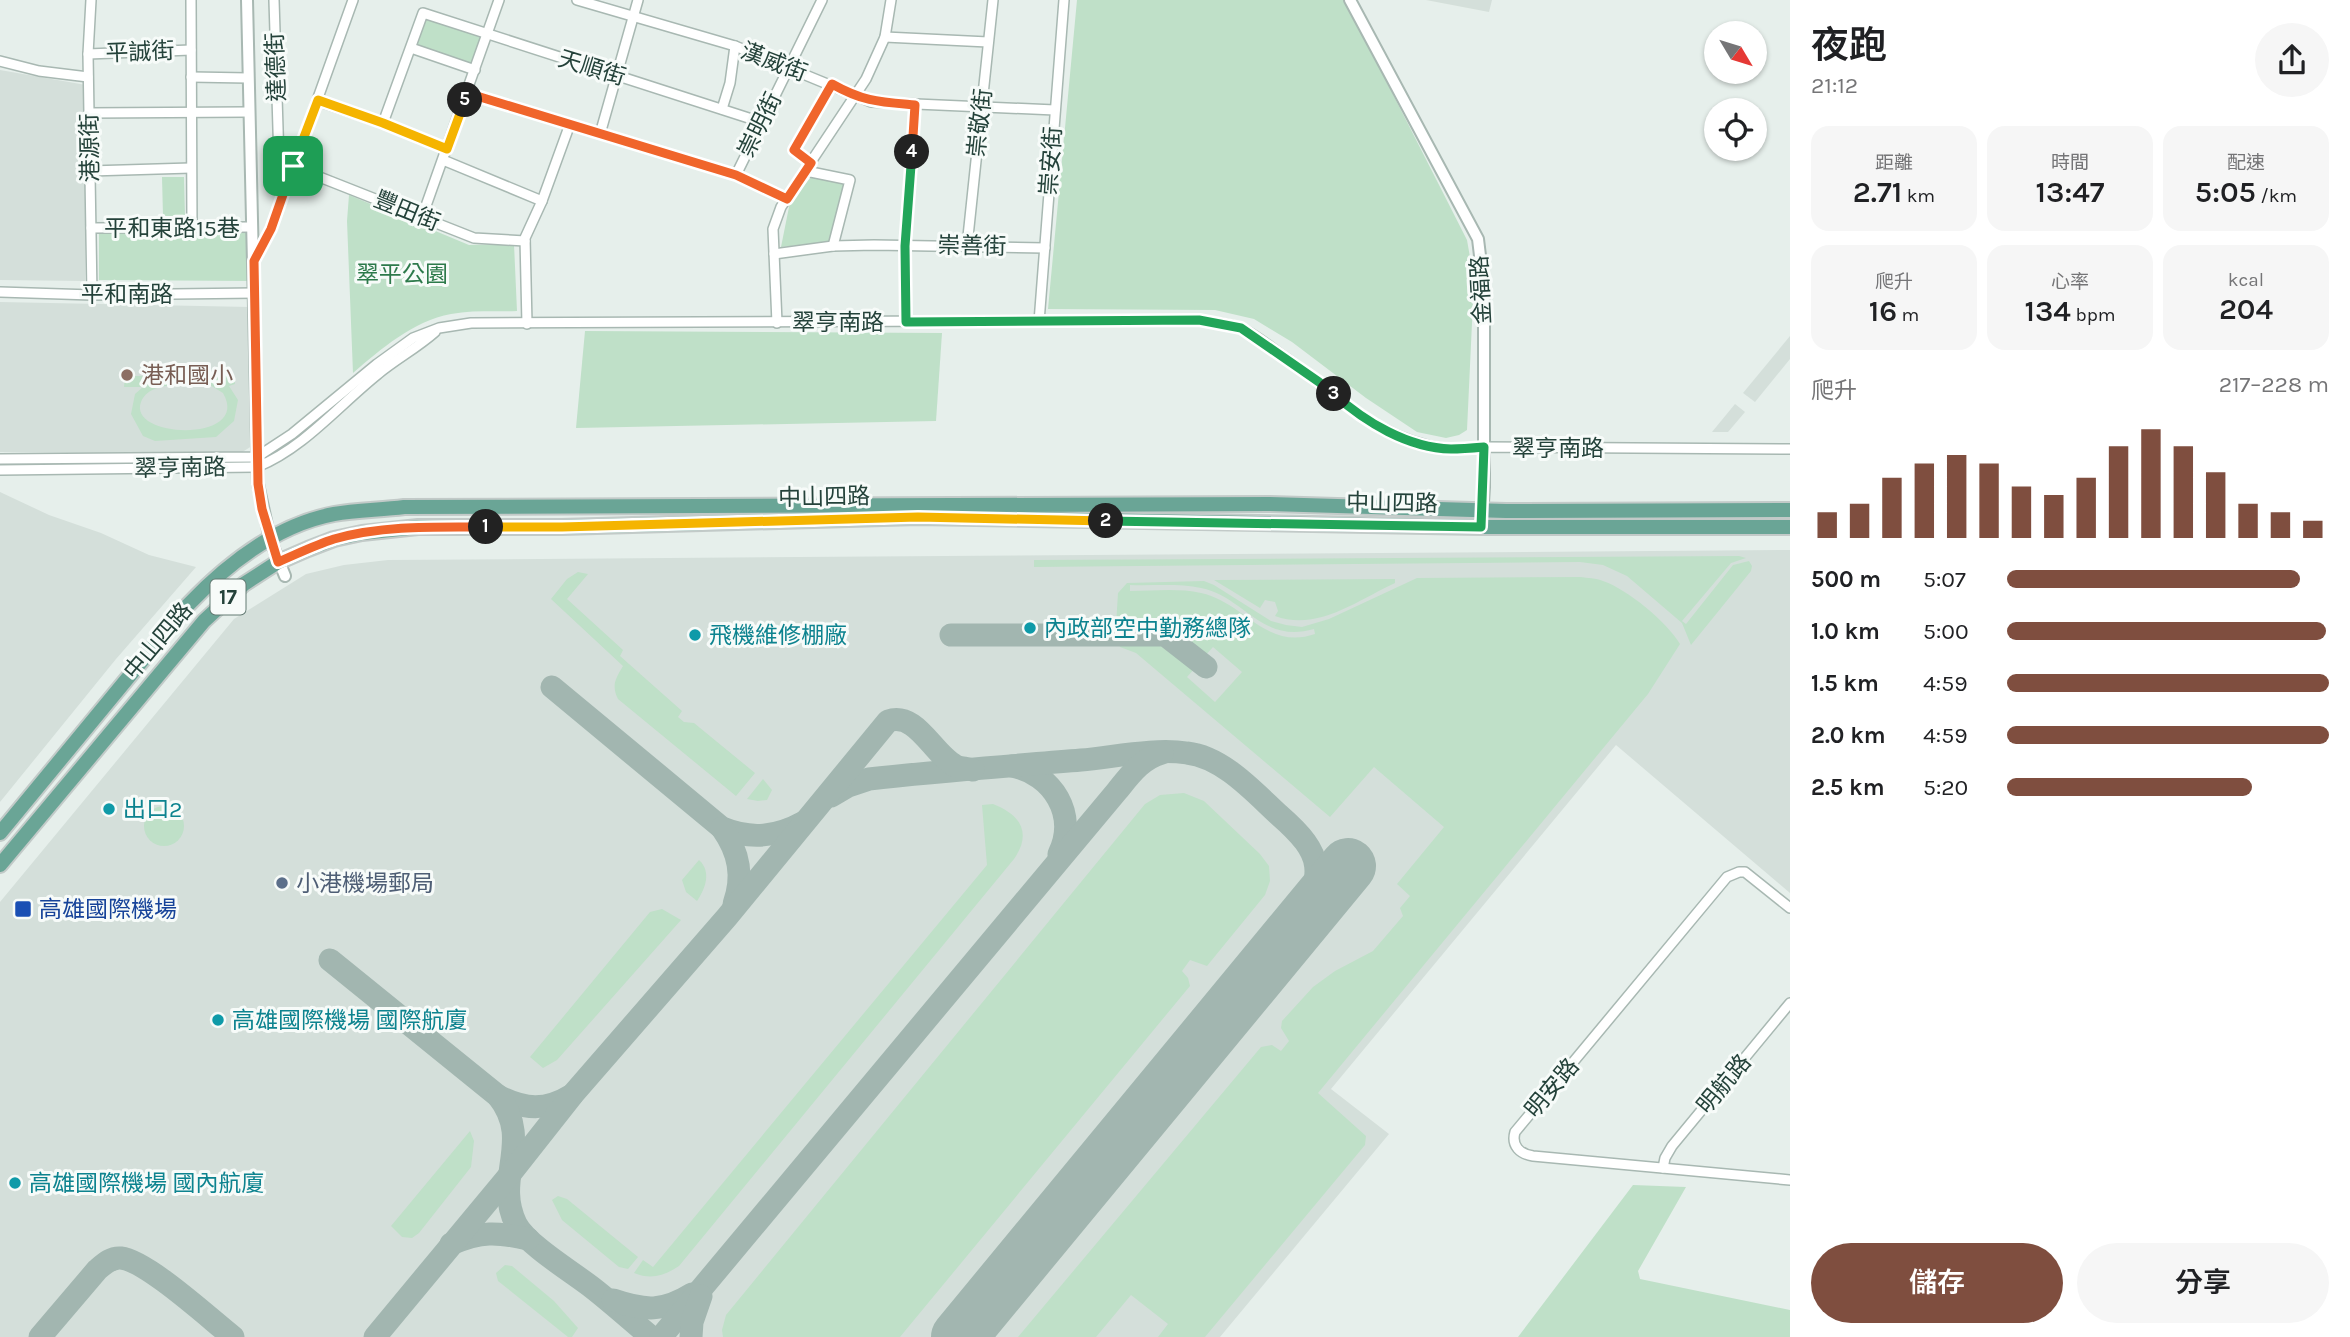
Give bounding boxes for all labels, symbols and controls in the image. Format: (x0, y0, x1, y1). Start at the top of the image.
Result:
north arrow (1704, 21, 1768, 84)
map controls (1704, 21, 1767, 161)
text: 夜跑 (1811, 23, 1887, 68)
button: share (2255, 23, 2329, 97)
street label: 達德街 (261, 32, 291, 102)
street label: 平誠街 (105, 37, 175, 67)
street label: 漢威街 (737, 37, 811, 87)
street label: 天順街 (555, 45, 629, 91)
text: 21:12 (1811, 72, 1858, 99)
pin: 5 (448, 82, 482, 118)
street label: 崇敬街 (963, 87, 997, 159)
text: 5 (459, 88, 470, 110)
street label: 崇明街 (733, 88, 787, 162)
button: locate (1704, 98, 1767, 161)
street label: 港源街 (76, 113, 104, 183)
street label: 崇安街 (1035, 126, 1067, 196)
pin: 4 (894, 134, 930, 170)
pin (263, 136, 323, 196)
text: 4 (906, 140, 917, 162)
icon: arrive (274, 147, 312, 185)
text: 距離 (1875, 152, 1913, 174)
text: 時間 (2051, 152, 2089, 174)
text: 配速 (2227, 152, 2265, 174)
text: 2.71 (1853, 174, 1902, 210)
text: 13:47 (2036, 174, 2104, 210)
text: 5:05 (2195, 174, 2256, 210)
text: km (1902, 185, 1935, 207)
text: /km (2256, 185, 2297, 207)
street label: 豐田街 (370, 186, 444, 236)
street label: 平和東路15巷 (104, 215, 240, 242)
street label: 崇善街 (937, 232, 1007, 260)
street label: 金福路 (1466, 255, 1496, 325)
park label: 翠平公園 (356, 261, 448, 288)
text: kcal (2228, 269, 2264, 291)
text: 爬升 (1875, 271, 1913, 293)
text: 心率 (2051, 271, 2089, 293)
street label: 平和南路 (81, 281, 173, 308)
text: 204 (2219, 291, 2273, 327)
text: 16 (1869, 293, 1897, 329)
text: 134 (2024, 293, 2071, 329)
text: m (1897, 304, 1919, 326)
text: bpm (2071, 304, 2116, 326)
street label: 翠亨南路 (792, 309, 884, 336)
place label: 港和國小 (141, 362, 233, 389)
marker: 港和國小 (119, 367, 135, 383)
text: 217–228 m (2219, 371, 2329, 398)
pin: 3 (1316, 376, 1352, 412)
text: 爬升 (1811, 377, 1857, 404)
text: 3 (1328, 382, 1339, 404)
street label: 翠亨南路 (1512, 435, 1604, 462)
street label: 翠亨南路 (134, 454, 226, 482)
street label: 中山四路 (778, 483, 870, 511)
street label: 中山四路 (1346, 489, 1438, 517)
pin: 2 (1088, 504, 1124, 538)
text: 2 (1100, 509, 1111, 531)
pin: 1 (468, 510, 504, 544)
text: 1 (482, 515, 489, 537)
text: 500 m (1811, 566, 1881, 593)
text: 5:07 (1923, 566, 1966, 593)
road number: 17 (210, 580, 246, 614)
street label: 中山四路 (118, 597, 198, 685)
place label: 內政部空中勤務總隊 (1044, 615, 1251, 642)
text: 1.0 km (1811, 618, 1880, 645)
text: 5:00 (1923, 618, 1969, 645)
marker: 內政部空中勤務總隊 (1022, 620, 1038, 636)
place label: 飛機維修棚廠 (709, 622, 847, 649)
marker: 飛機維修棚廠 (687, 627, 703, 643)
text: 1.5 km (1811, 670, 1879, 697)
text: 4:59 (1923, 670, 1967, 697)
text: 2.0 km (1811, 722, 1886, 749)
text: 4:59 (1923, 722, 1967, 749)
text: 2.5 km (1811, 774, 1885, 801)
text: 5:20 (1923, 774, 1968, 801)
place label: 出口2 (123, 796, 182, 823)
marker: 出口2 (101, 801, 117, 817)
place label: 小港機場郵局 (296, 870, 434, 897)
marker: 小港機場郵局 (274, 875, 290, 891)
place label: 高雄國際機場 (39, 896, 177, 923)
marker: 高雄國際機場 (13, 899, 33, 919)
place label: 高雄國際機場 國際航廈 (232, 1007, 467, 1034)
marker: 高雄國際機場 國際航廈 (210, 1012, 226, 1028)
street label: 明航路 (1691, 1049, 1757, 1119)
street label: 明安路 (1519, 1053, 1585, 1123)
place label: 高雄國際機場 國內航廈 (29, 1170, 264, 1197)
marker: 高雄國際機場 國內航廈 (7, 1175, 23, 1191)
button: 儲存 (1811, 1243, 2063, 1323)
button: 分享 (2077, 1243, 2329, 1323)

